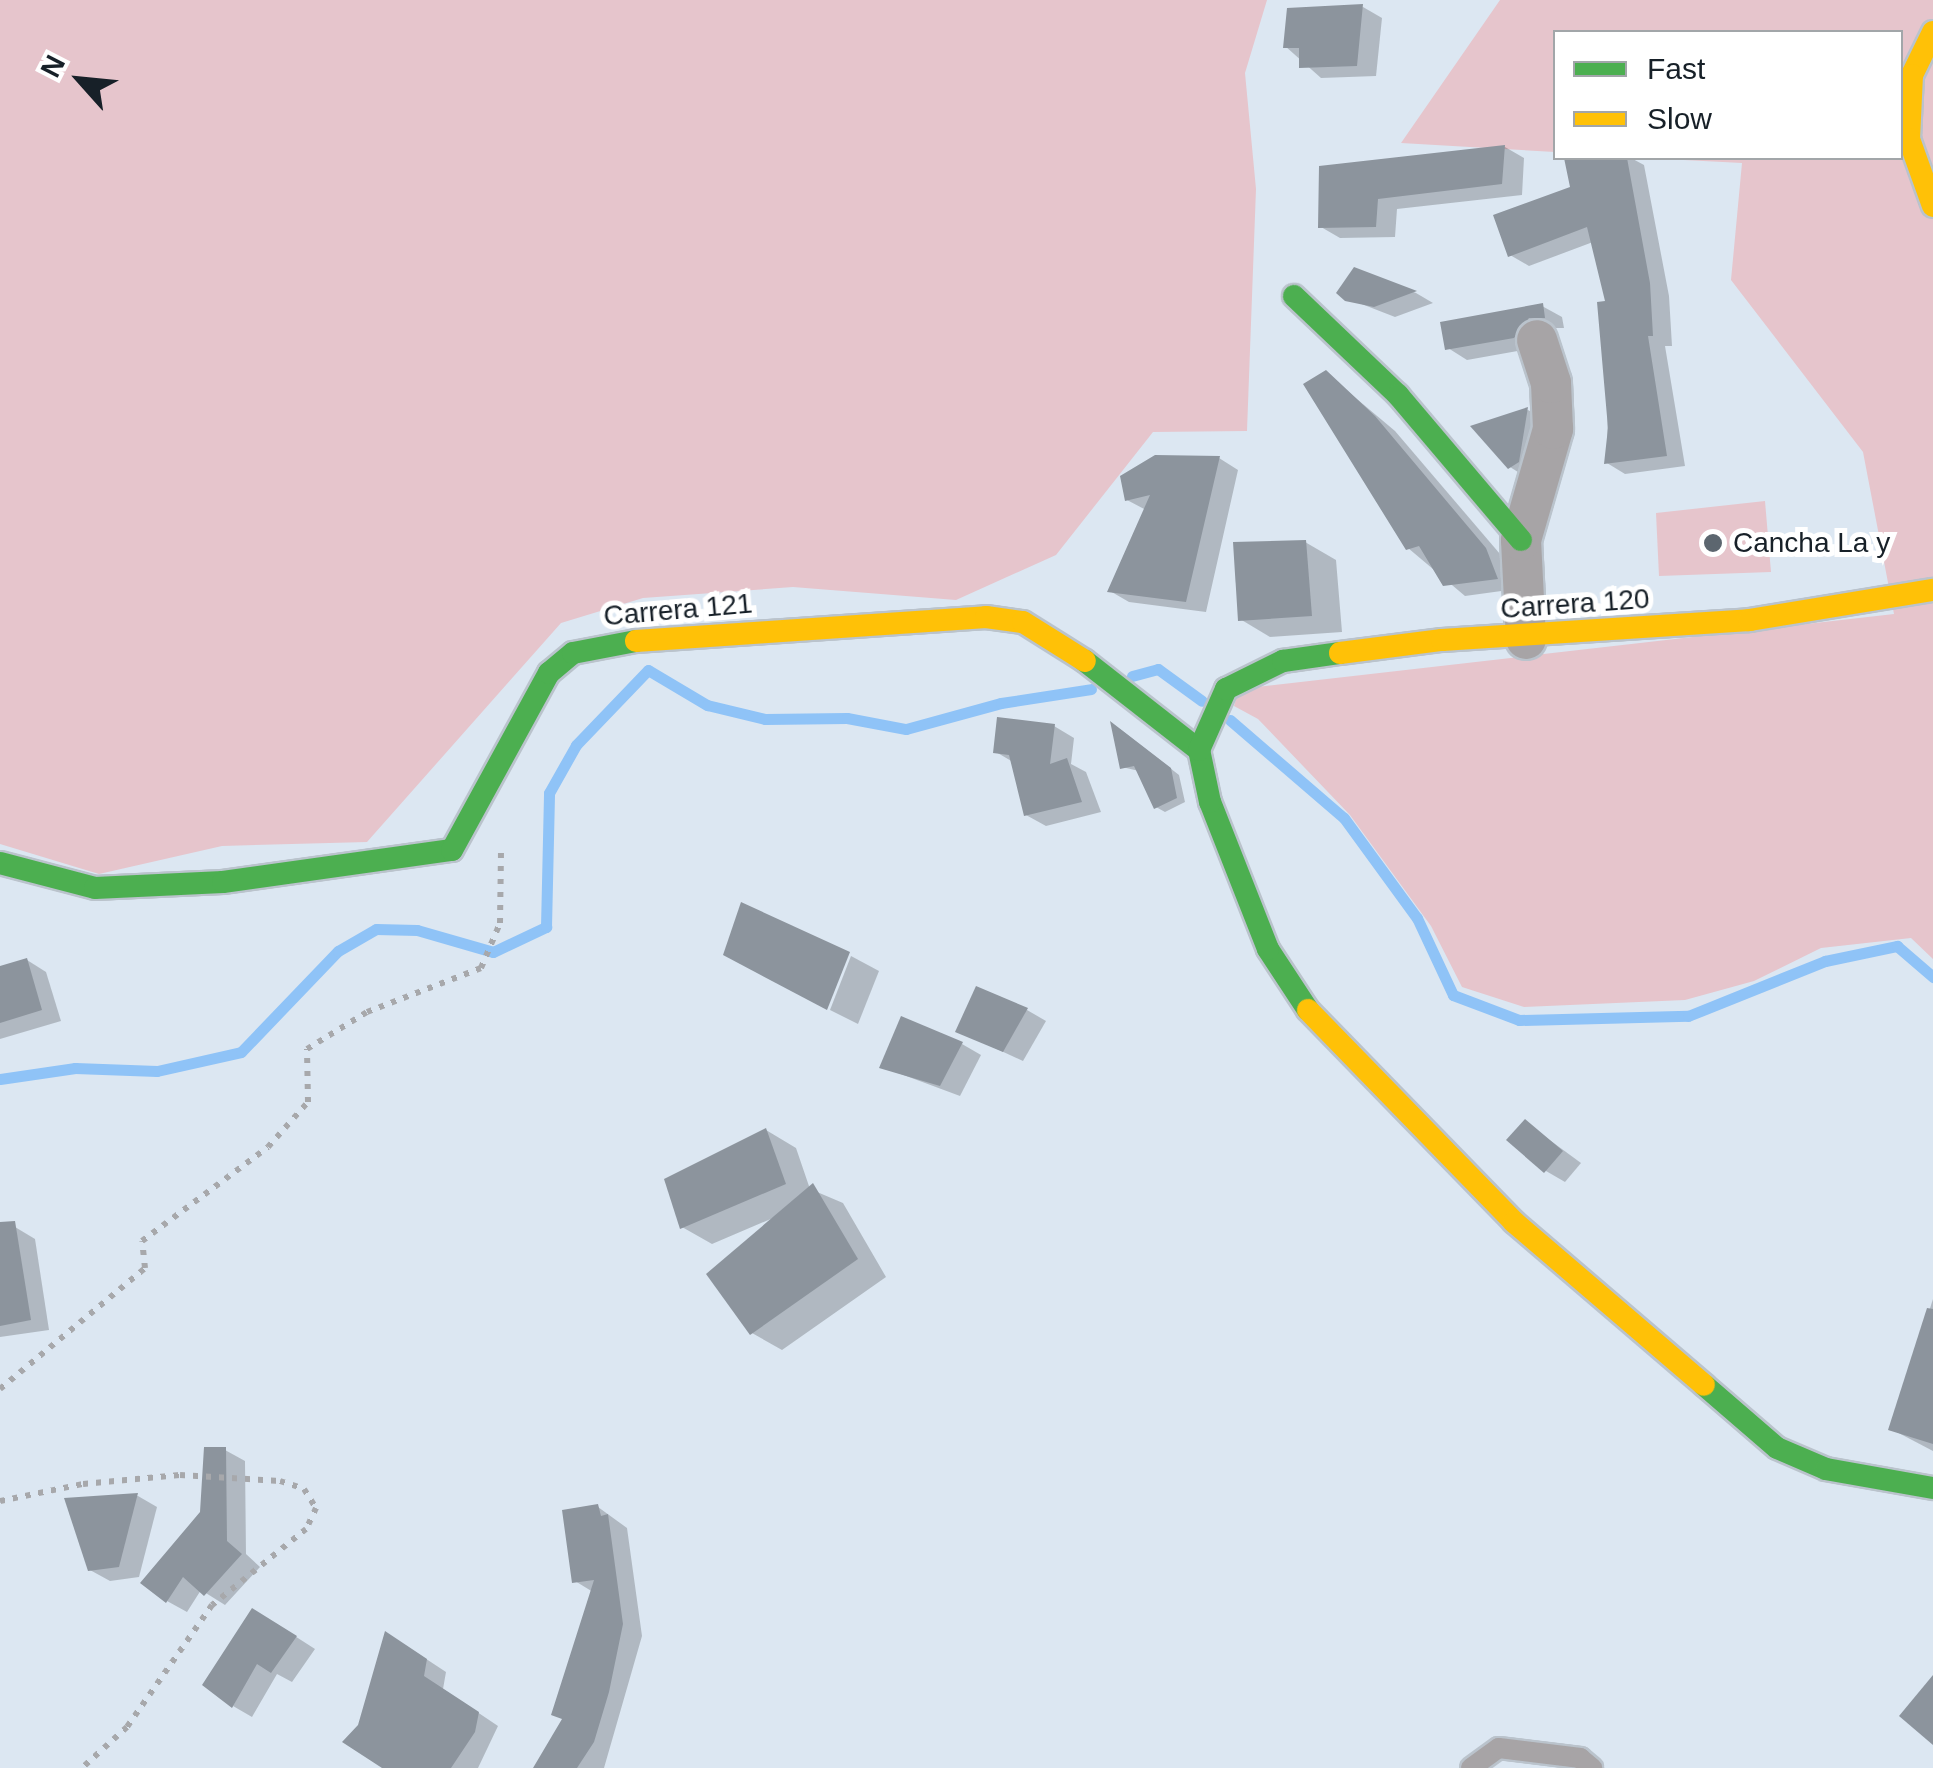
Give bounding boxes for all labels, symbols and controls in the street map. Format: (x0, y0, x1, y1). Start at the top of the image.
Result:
north arrow (30, 30, 130, 130)
legend (1553, 30, 1903, 160)
text: N (34, 50, 71, 82)
text: Fast (1647, 52, 1705, 85)
text: Slow (1647, 102, 1712, 135)
place label: Cancha La y (1733, 526, 1890, 560)
marker: Cancha La y (1702, 532, 1724, 554)
street label: Carrera 120 (1499, 582, 1651, 626)
street label: Carrera 121 (602, 587, 754, 633)

